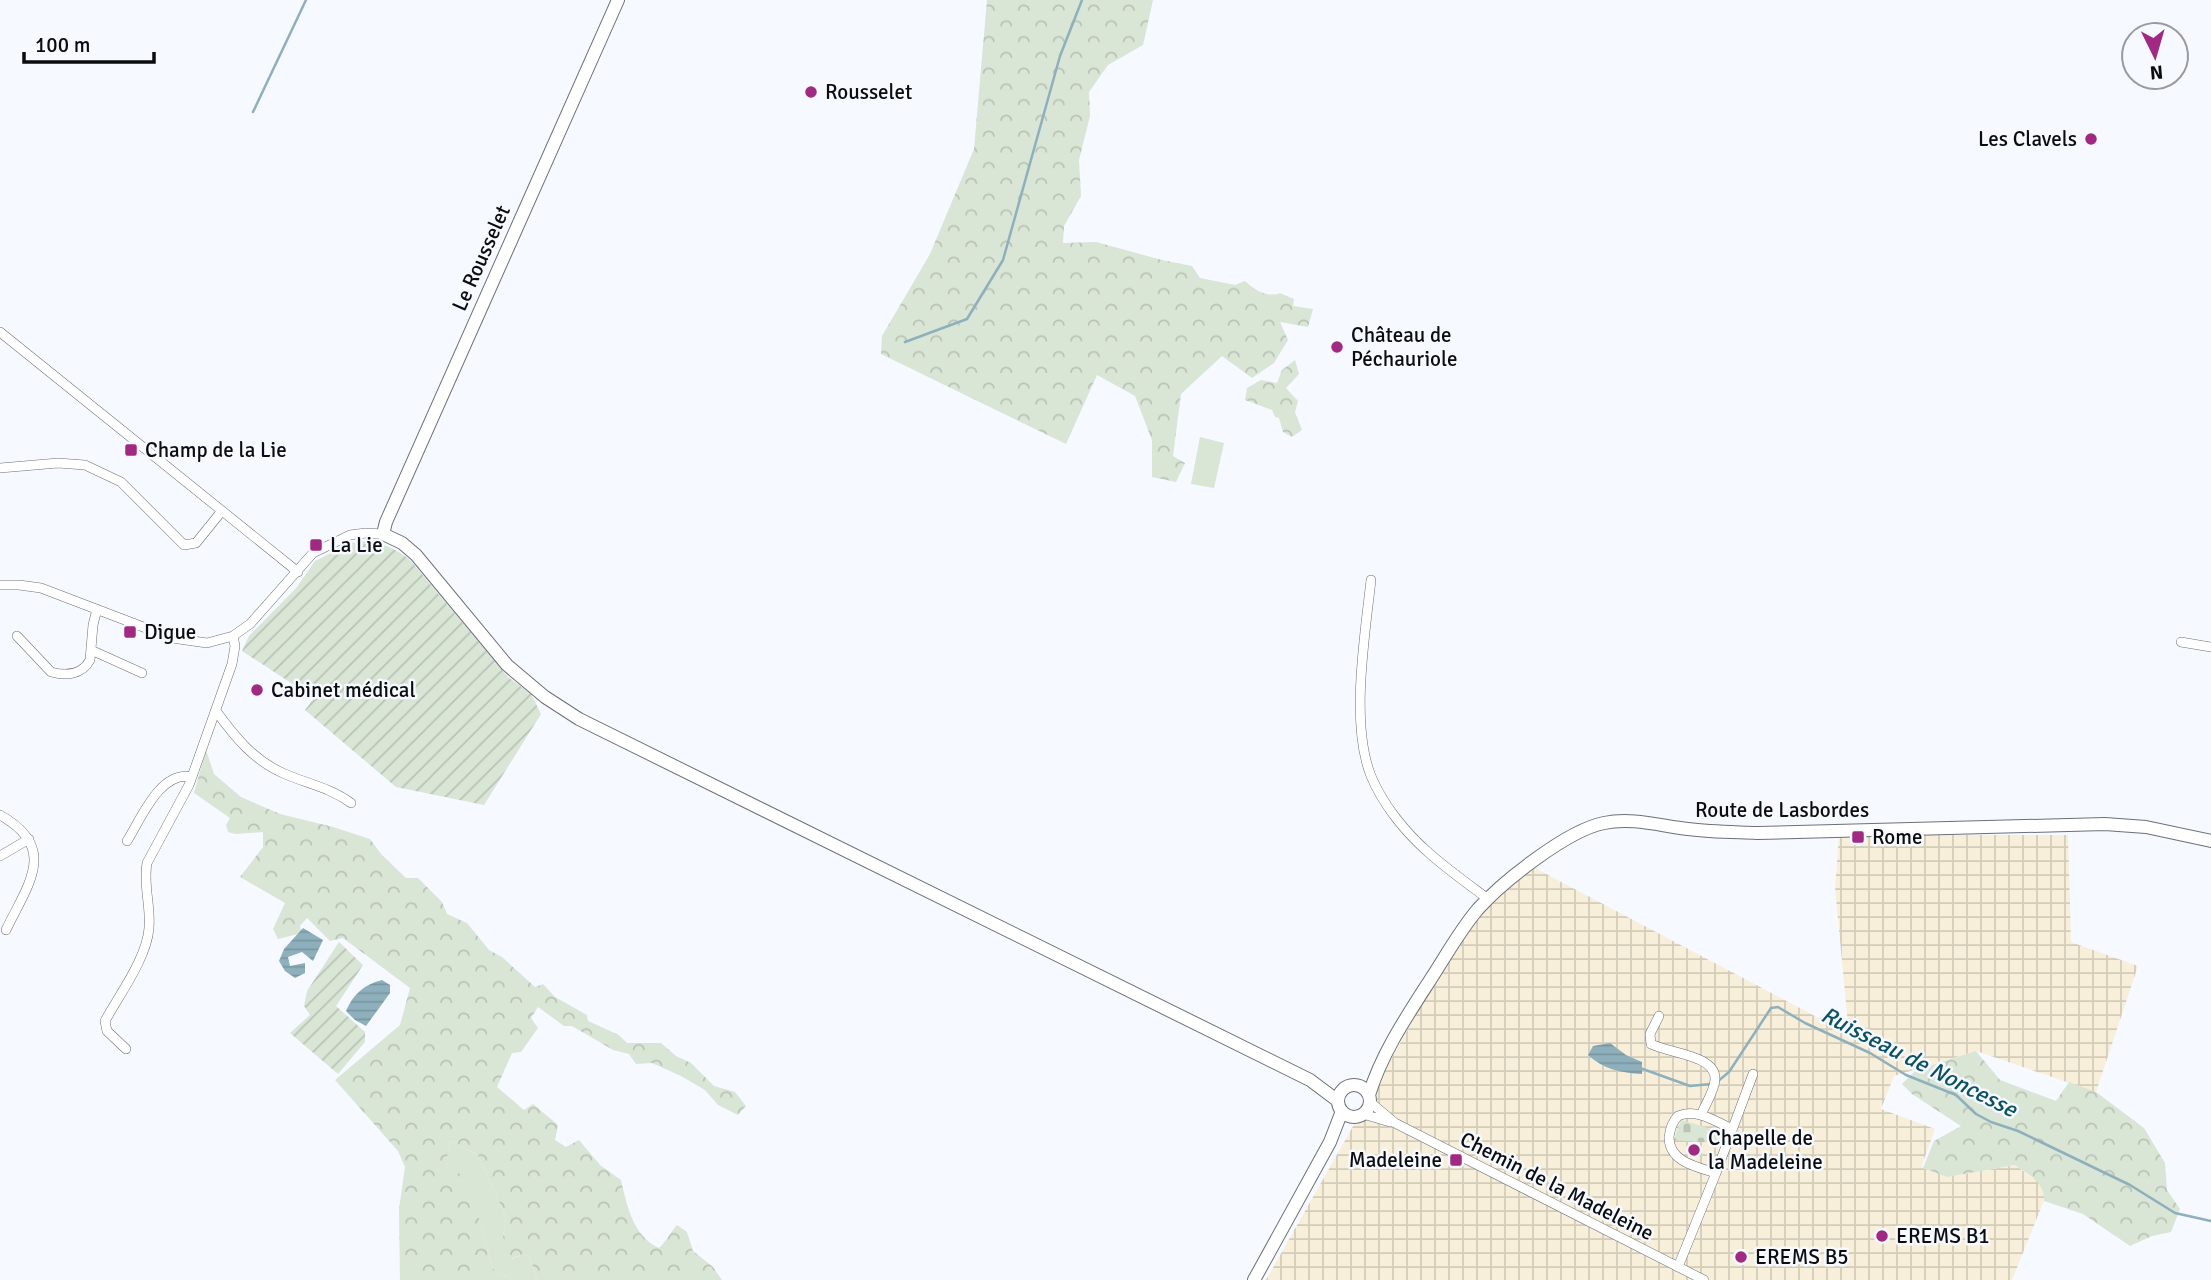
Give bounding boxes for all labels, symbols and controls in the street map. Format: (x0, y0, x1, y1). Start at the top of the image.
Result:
scale bar (24, 21, 154, 65)
north arrow (2120, 21, 2190, 91)
text: 100 m (35, 32, 90, 58)
text: N (2149, 59, 2164, 84)
place label: Rousselet (825, 79, 912, 105)
marker: Rousselet (803, 84, 819, 100)
place label: Les Clavels (1978, 126, 2077, 152)
marker: Les Clavels (2083, 131, 2099, 147)
street label: Le Rousselet (446, 201, 516, 315)
place label: Château de Péchauriole (1351, 322, 1457, 372)
marker: Château de Péchauriole (1329, 339, 1345, 355)
place label: Champ de la Lie (145, 437, 287, 463)
marker: Champ de la Lie (123, 442, 139, 458)
place label: La Lie (330, 532, 383, 558)
marker: La Lie (308, 537, 324, 553)
place label: Digue (144, 619, 196, 645)
marker: Digue (122, 624, 138, 640)
place label: Cabinet médical (271, 677, 416, 703)
marker: Cabinet médical (249, 682, 265, 698)
street label: Route de Lasbordes (1695, 797, 1869, 823)
place label: Rome (1872, 824, 1923, 850)
marker: Rome (1850, 829, 1866, 845)
water label: Ruisseau de Noncesse (1816, 1000, 2023, 1125)
place label: Chapelle de la Madeleine (1708, 1125, 1823, 1175)
street label: Chemin de la Madeleine (1456, 1126, 1658, 1246)
marker: Chapelle de la Madeleine (1686, 1142, 1702, 1158)
place label: Madeleine (1349, 1147, 1442, 1173)
marker: Madeleine (1448, 1152, 1464, 1168)
place label: EREMS B1 (1896, 1223, 1990, 1249)
marker: EREMS B1 (1874, 1228, 1890, 1244)
place label: EREMS B5 (1755, 1244, 1849, 1270)
marker: EREMS B5 (1733, 1249, 1749, 1265)

